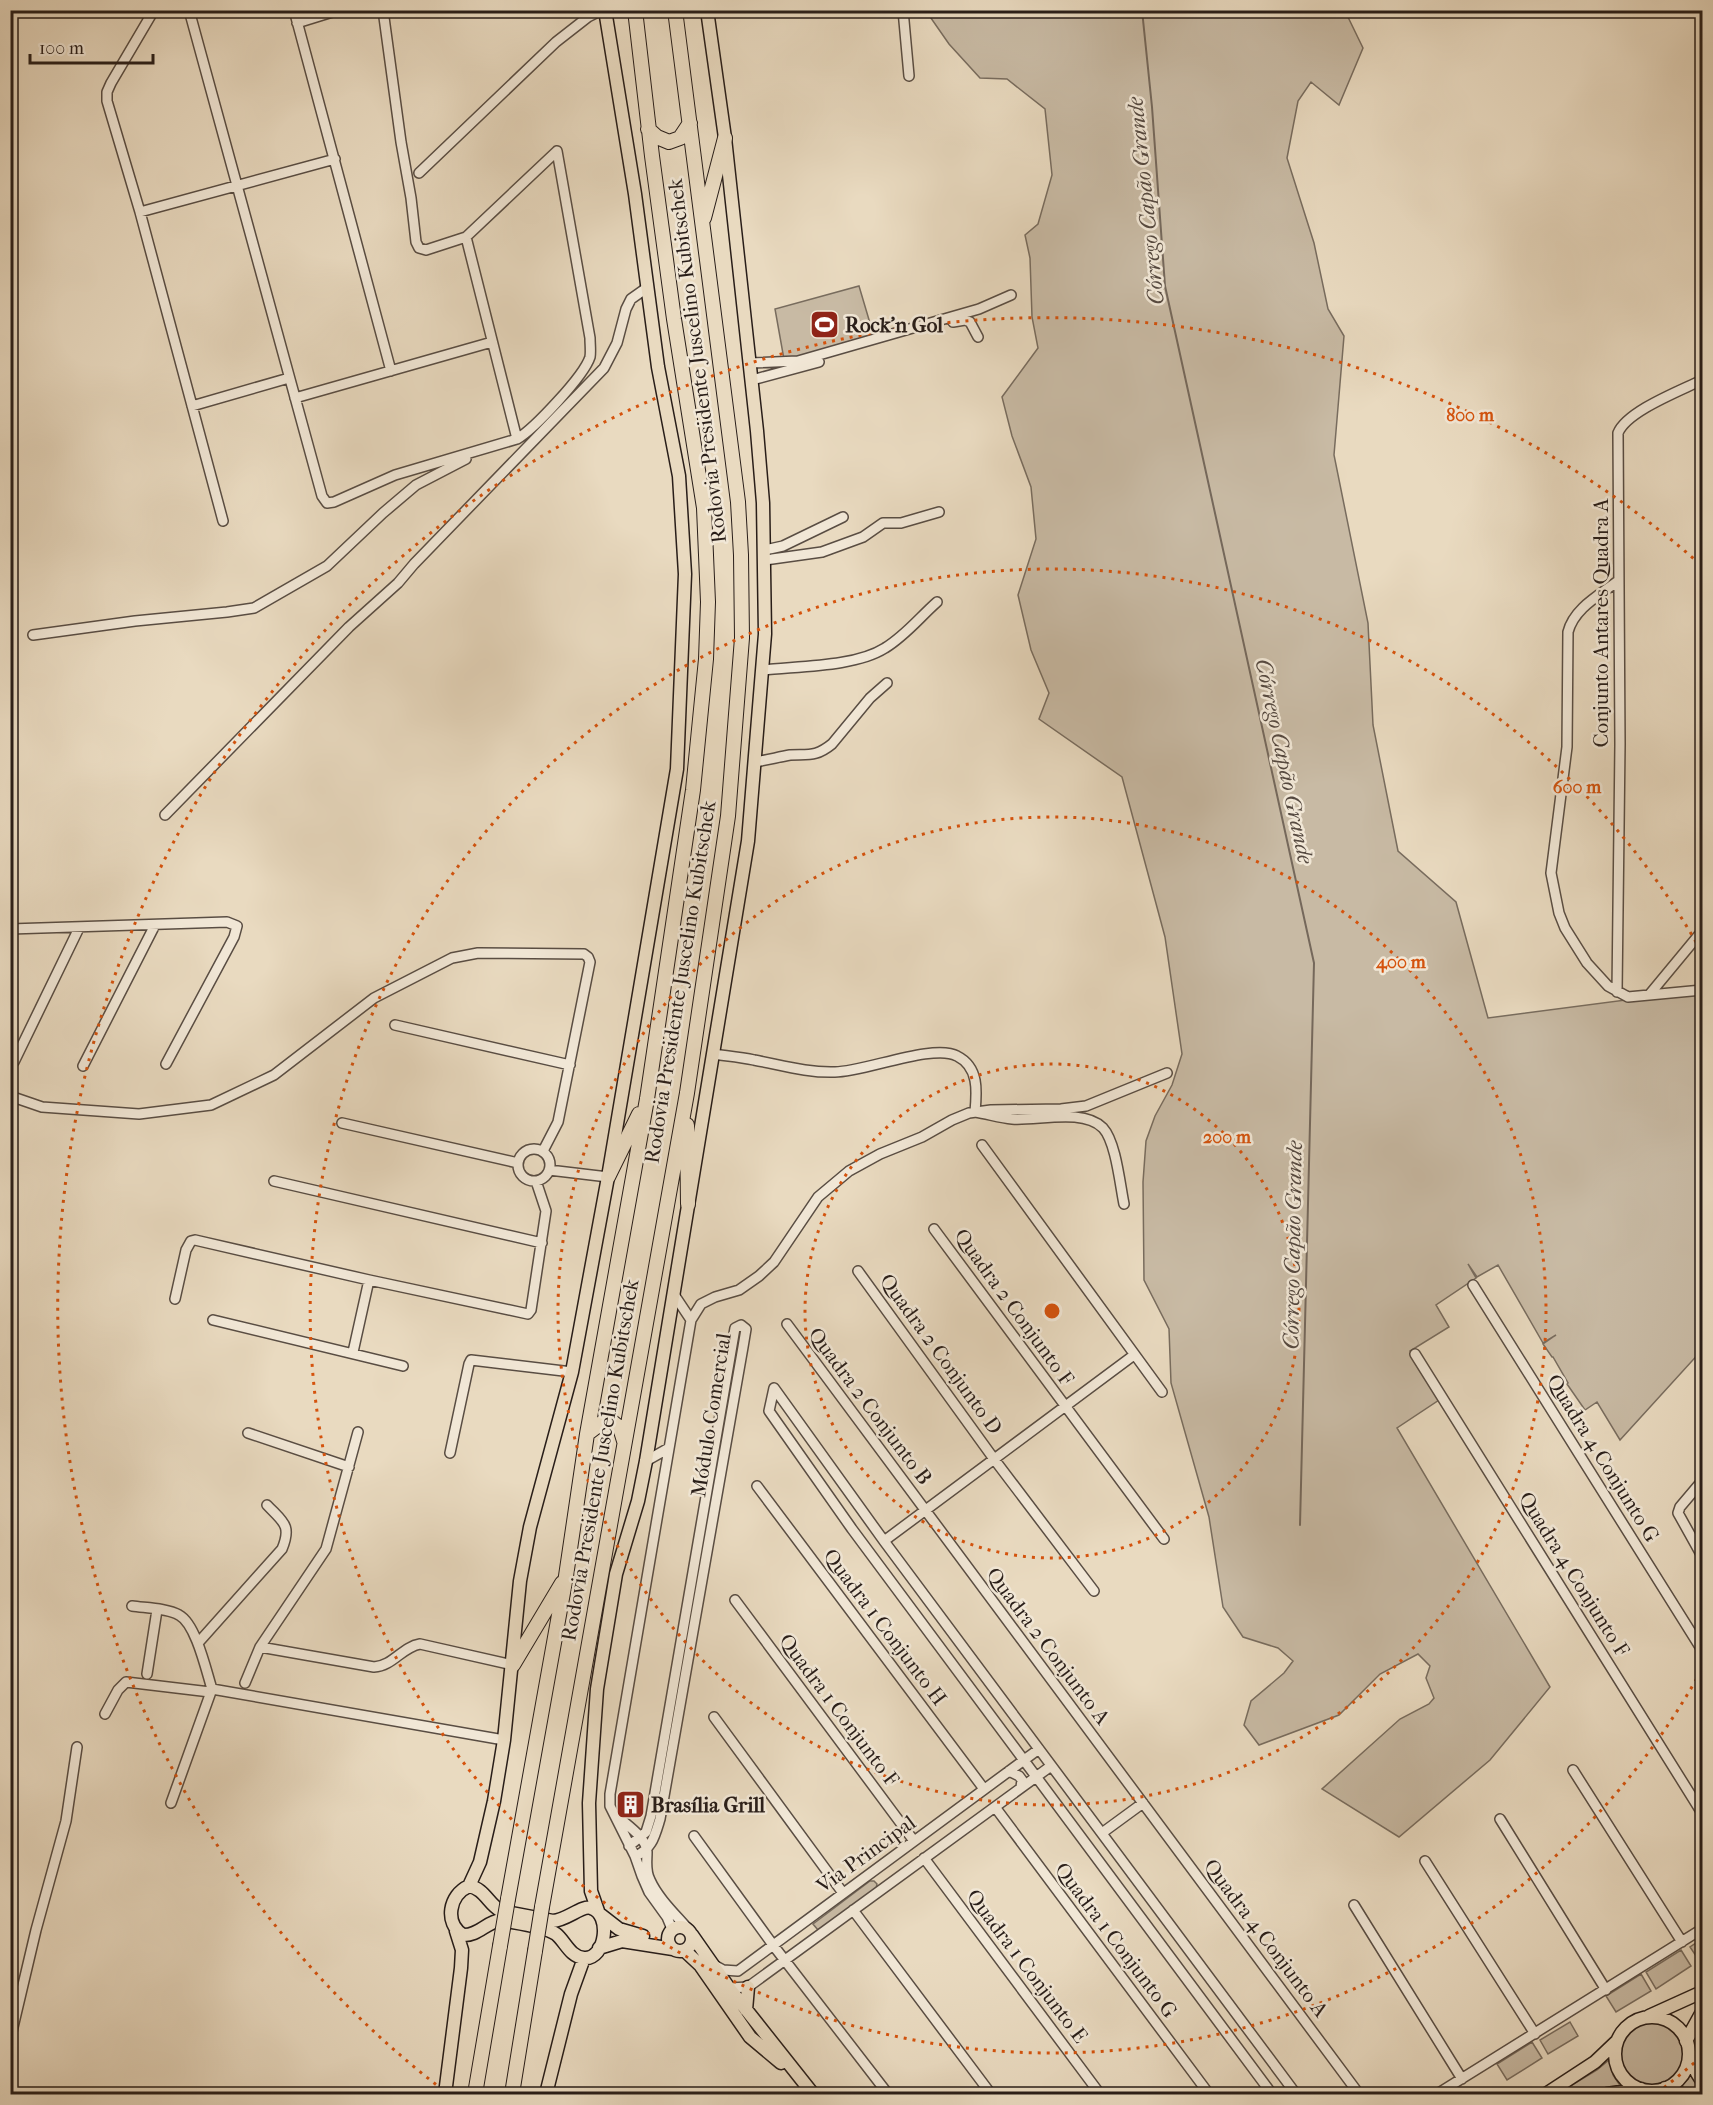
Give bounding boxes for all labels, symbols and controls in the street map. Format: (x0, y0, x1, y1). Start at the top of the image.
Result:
scale bar (30, 27, 153, 65)
text: 100 m (39, 38, 84, 59)
water label: Córrego Capão Grande (1122, 95, 1170, 306)
street label: Rodovia Presidente Juscelino Kubitschek (663, 177, 731, 545)
sports icon: Rock'n Gol (808, 309, 840, 341)
place label: Rock'n Gol (845, 313, 943, 337)
text: 800 m (1446, 405, 1495, 426)
street label: Conjunto Antares Quadra A (1589, 498, 1613, 748)
water label: Córrego Capão Grande (1250, 656, 1319, 867)
text: 600 m (1553, 777, 1602, 798)
street label: Rodovia Presidente Juscelino Kubitschek (639, 799, 721, 1165)
text: 400 m (1375, 952, 1427, 973)
text: 200 m (1203, 1127, 1252, 1148)
water label: Córrego Capão Grande (1278, 1139, 1308, 1350)
street label: Quadra 2 Conjunto F (949, 1224, 1079, 1390)
street label: Quadra 2 Conjunto D (875, 1269, 1007, 1439)
street label: Rodovia Presidente Juscelino Kubitschek (556, 1277, 644, 1643)
centre of rings (1042, 1301, 1062, 1321)
street label: Quadra 2 Conjunto B (803, 1323, 937, 1489)
street label: Módulo Comercial (686, 1331, 736, 1499)
street label: Quadra 4 Conjunto G (1542, 1370, 1664, 1546)
street label: Quadra 4 Conjunto F (1514, 1487, 1634, 1661)
street label: Quadra 1 Conjunto H (818, 1544, 952, 1710)
street label: Quadra 2 Conjunto A (981, 1563, 1115, 1729)
street label: Quadra 1 Conjunto F (774, 1629, 904, 1791)
building icon: Brasília Grill (614, 1789, 646, 1821)
place label: Brasília Grill (651, 1793, 765, 1817)
street label: Via Principal (811, 1810, 920, 1898)
street label: Quadra 4 Conjunto A (1199, 1854, 1333, 2022)
street label: Quadra 1 Conjunto G (1050, 1858, 1182, 2022)
street label: Quadra 1 Conjunto E (961, 1885, 1093, 2048)

